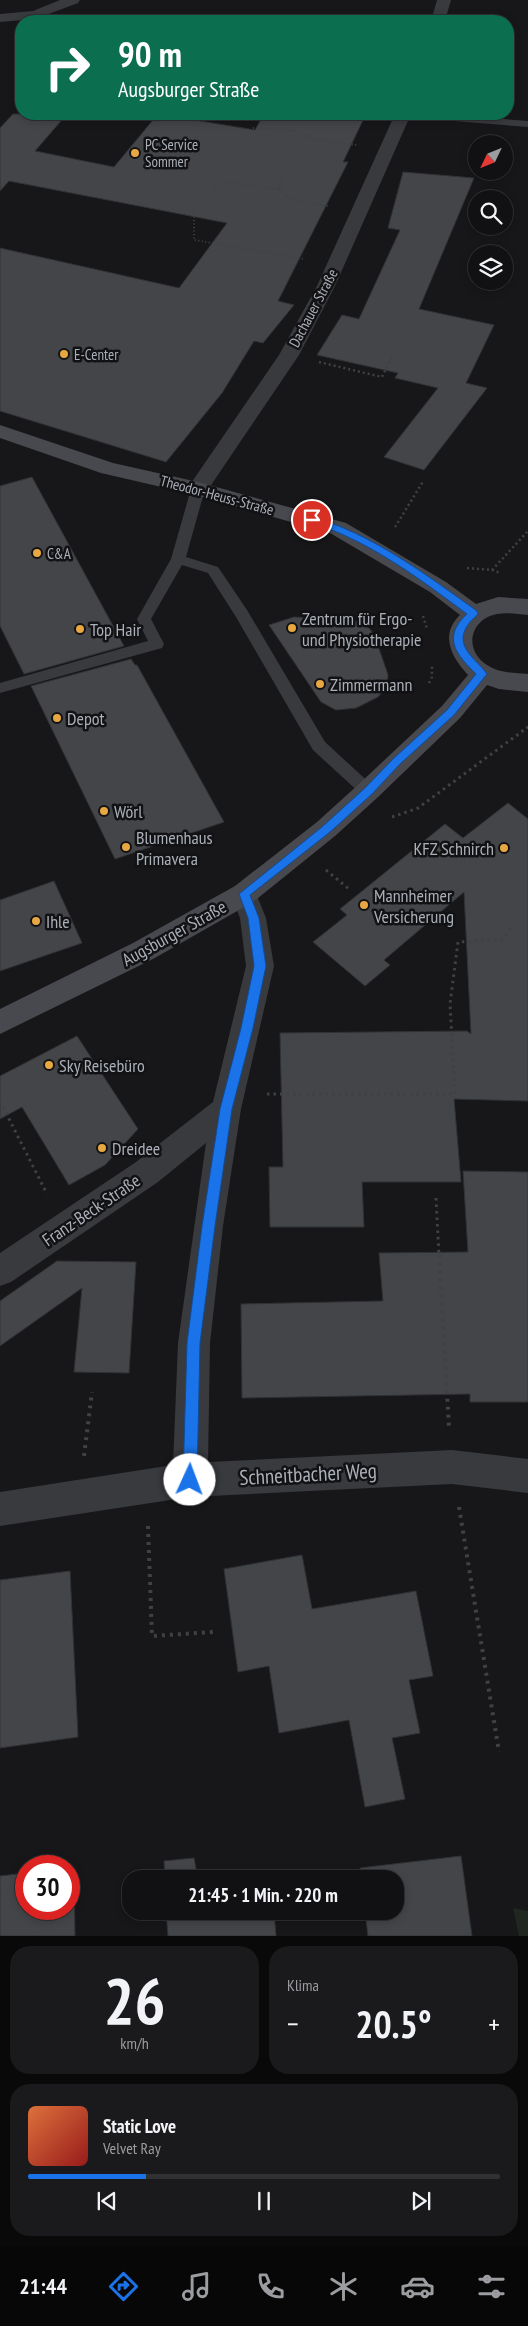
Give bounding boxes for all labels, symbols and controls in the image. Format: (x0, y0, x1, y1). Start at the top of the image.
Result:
text: 90 m (118, 31, 182, 77)
icon: right (35, 35, 100, 100)
text: Augsburger Straße (118, 75, 259, 103)
place label: PC Service Sommer (145, 135, 198, 171)
north arrow (468, 135, 512, 180)
map controls (468, 135, 513, 290)
marker: PC Service Sommer (129, 147, 141, 159)
button: search (468, 190, 513, 235)
button: layers (468, 245, 513, 290)
street label: Dachauer Straße (284, 266, 342, 350)
place label: E-Center (74, 345, 119, 364)
marker: E-Center (58, 348, 70, 360)
street label: Theodor-Heuss-Straße (158, 471, 276, 519)
pin (291, 499, 333, 541)
icon: arrive (298, 506, 326, 534)
place label: C&A (47, 544, 72, 563)
marker: C&A (31, 547, 43, 559)
place label: Zentrum für Ergo- und Physiotherapie (302, 607, 422, 651)
place label: Top Hair (90, 618, 141, 641)
marker: Zentrum für Ergo- und Physiotherapie (286, 622, 298, 634)
marker: Top Hair (74, 623, 86, 635)
place label: Zimmermann (330, 673, 412, 696)
marker: Zimmermann (314, 678, 326, 690)
place label: Depot (67, 707, 104, 730)
marker: Depot (51, 712, 63, 724)
place label: Wörl (114, 800, 143, 823)
marker: Wörl (98, 805, 110, 817)
place label: Blumenhaus Primavera (136, 826, 213, 870)
place label: KFZ Schnirch (413, 837, 494, 860)
marker: Blumenhaus Primavera (120, 841, 132, 853)
marker: KFZ Schnirch (498, 842, 510, 854)
place label: Mannheimer Versicherung (373, 884, 454, 928)
street label: Augsburger Straße (118, 895, 230, 971)
marker: Mannheimer Versicherung (358, 899, 370, 911)
place label: Ihle (46, 910, 70, 933)
marker: Ihle (30, 915, 42, 927)
place label: Sky Reisebüro (59, 1054, 145, 1077)
marker: Sky Reisebüro (43, 1059, 55, 1071)
place label: Dreidee (112, 1137, 160, 1160)
marker: Dreidee (96, 1142, 108, 1154)
street label: Franz-Beck-Straße (38, 1169, 144, 1251)
position arrow (163, 1453, 215, 1505)
street label: Schneitbacher Weg (239, 1457, 377, 1491)
speed limit sign: 30 (15, 1855, 80, 1920)
text: 21:45 · 1 Min. · 220 m (188, 1883, 338, 1907)
text: 26 (103, 1958, 166, 2042)
text: Klima (287, 1975, 319, 1995)
text: 20.5° (355, 1999, 432, 2048)
text: − (287, 2005, 299, 2042)
text: + (488, 2005, 500, 2042)
text: km/h (120, 2033, 149, 2053)
text: Static Love (103, 2114, 176, 2138)
text: Velvet Ray (103, 2138, 161, 2158)
icon: previous (93, 2187, 121, 2215)
icon: pause (250, 2187, 278, 2215)
icon: next (407, 2187, 435, 2215)
icon: directions (106, 2269, 141, 2304)
icon: music (179, 2269, 214, 2304)
icon: phone (253, 2269, 288, 2304)
icon: climate (326, 2269, 361, 2304)
icon: car (400, 2269, 435, 2304)
icon: filters (474, 2269, 509, 2304)
text: 21:44 (19, 2272, 67, 2300)

